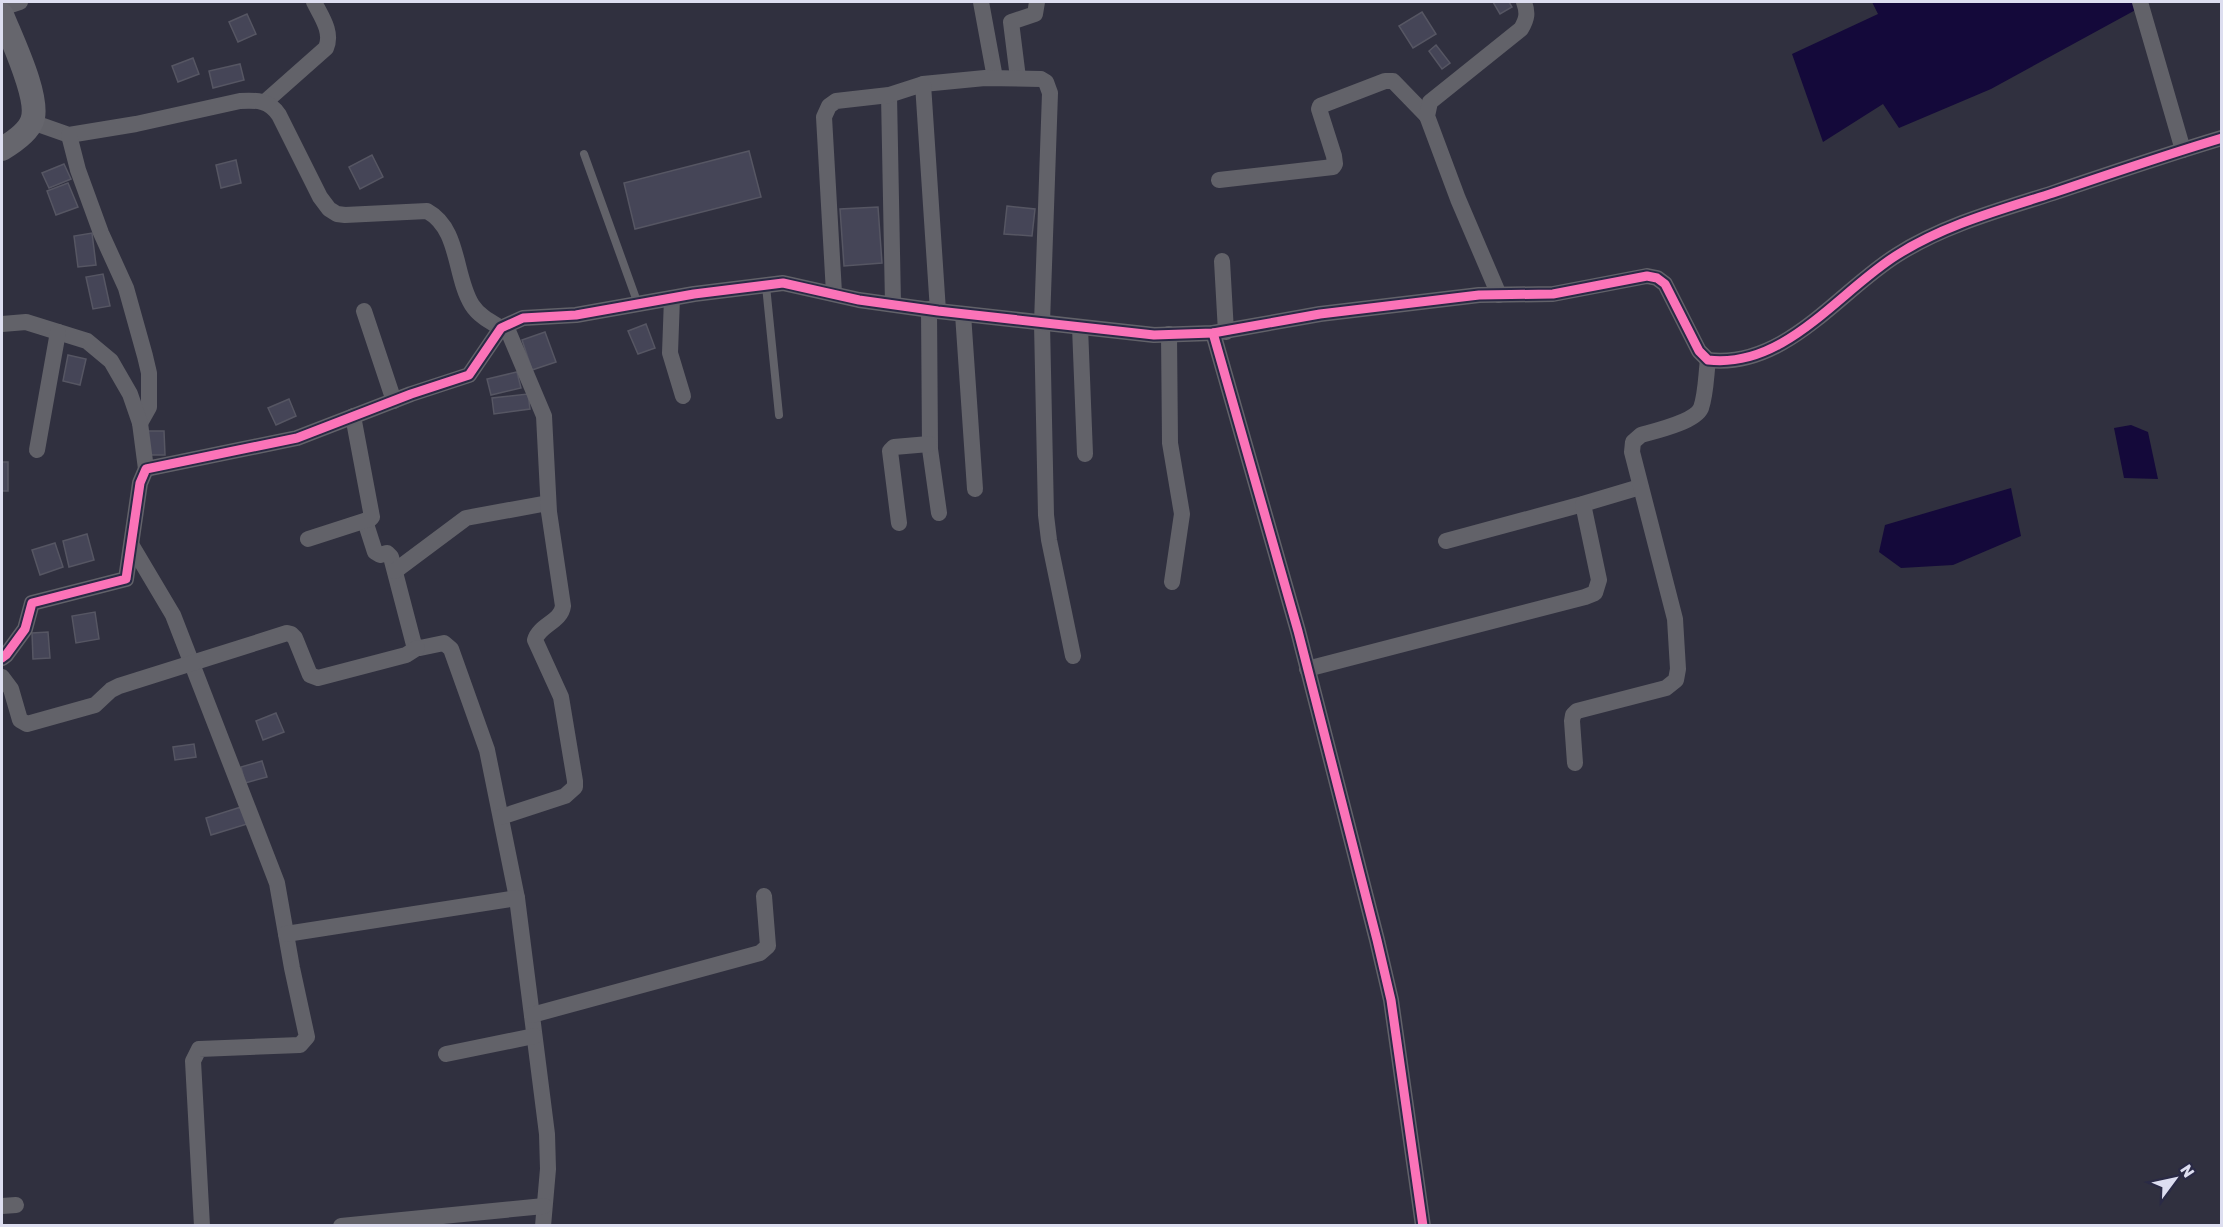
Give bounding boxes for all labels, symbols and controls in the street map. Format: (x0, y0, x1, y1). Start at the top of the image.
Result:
north arrow (2145, 1149, 2205, 1209)
text: N (2176, 1161, 2198, 1181)

